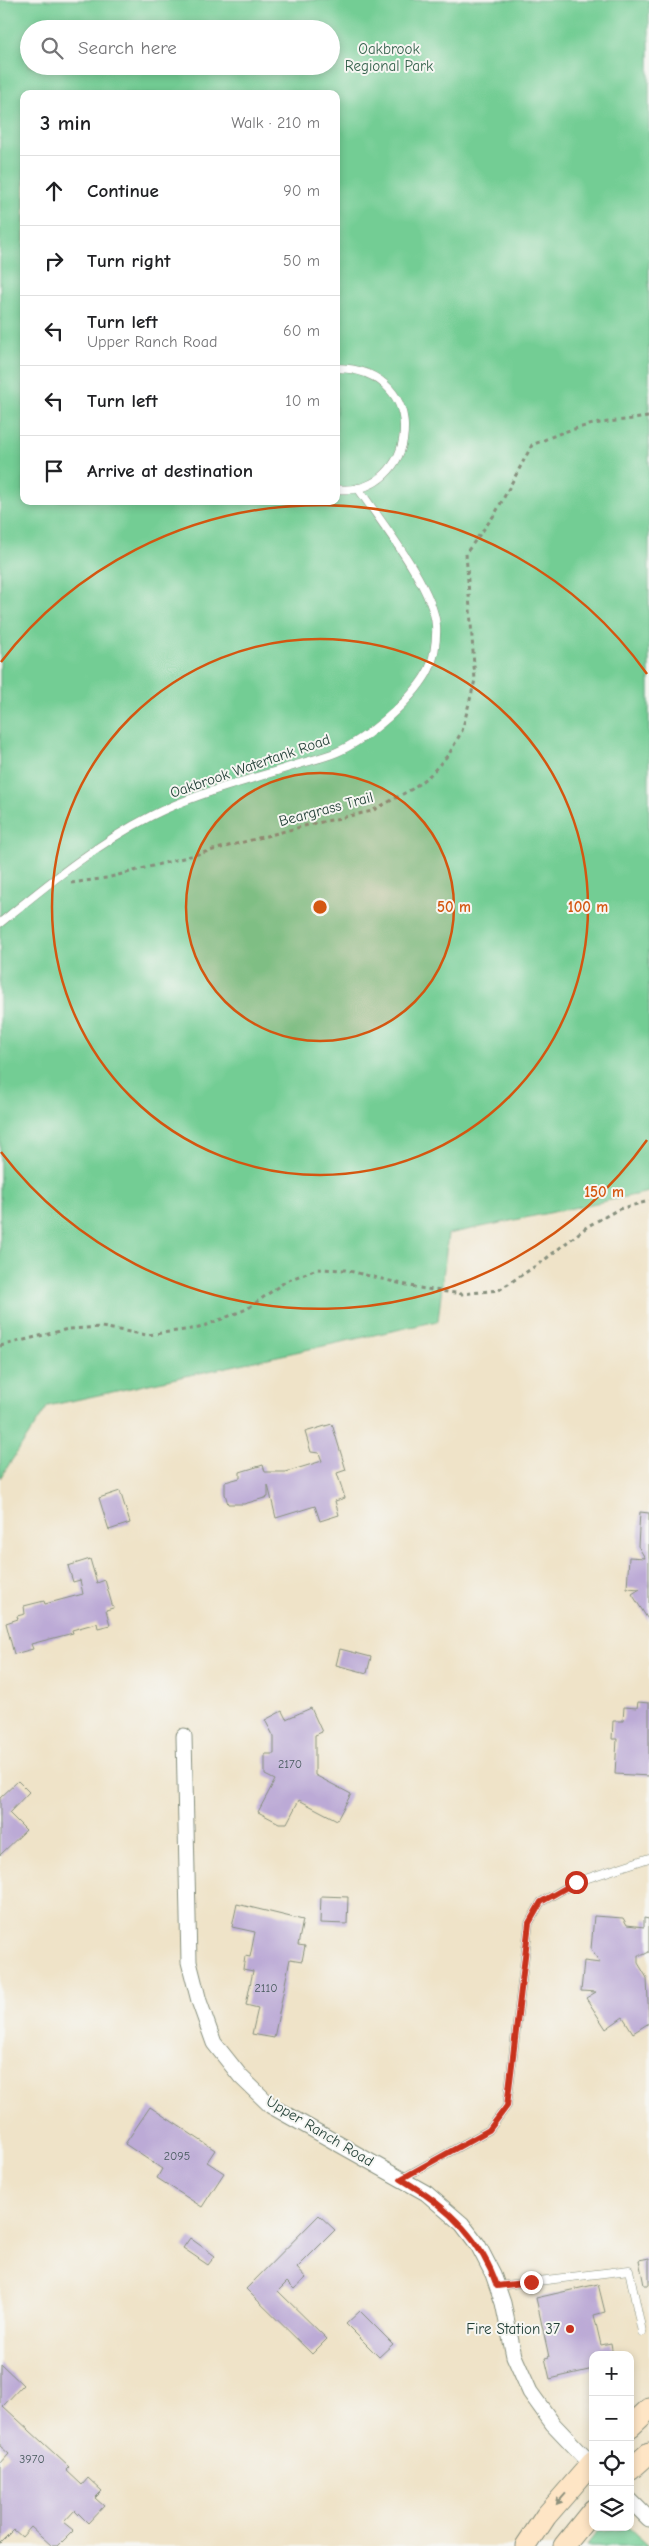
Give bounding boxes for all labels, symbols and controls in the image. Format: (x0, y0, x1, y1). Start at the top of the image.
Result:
search box (20, 20, 340, 75)
icon: search (38, 34, 66, 62)
text: Search here (78, 37, 177, 59)
park label: Oakbrook Regional Park (345, 40, 434, 75)
text: 3 min (40, 111, 91, 135)
text: Walk · 210 m (231, 114, 320, 132)
icon: ahead (40, 177, 68, 205)
text: Continue (87, 180, 159, 202)
text: 90 m (283, 182, 320, 200)
icon: right (40, 247, 68, 275)
text: Turn right (87, 250, 171, 272)
text: 50 m (283, 252, 320, 270)
text: Turn left (87, 311, 158, 333)
icon: left (40, 317, 68, 345)
text: 60 m (283, 322, 320, 340)
text: Upper Ranch Road (87, 333, 217, 351)
icon: left (40, 387, 68, 415)
text: Turn left (87, 390, 158, 412)
text: 10 m (285, 392, 320, 410)
icon: arrive (40, 457, 68, 485)
text: Arrive at destination (87, 460, 253, 482)
street label: Oakbrook Watertank Road (168, 730, 332, 802)
street label: Beargrass Trail (277, 788, 375, 830)
centre of rings (311, 898, 329, 916)
text: 50 m (437, 898, 471, 916)
text: 100 m (568, 898, 608, 916)
text: 150 m (584, 1183, 624, 1201)
house number: 2170 (278, 1757, 302, 1771)
route start (565, 1871, 588, 1894)
house number: 2110 (254, 1981, 278, 1995)
street label: Upper Ranch Road (263, 2092, 377, 2170)
house number: 2095 (164, 2149, 190, 2163)
route end (520, 2271, 543, 2294)
place label: Fire Station 37 (466, 2320, 560, 2338)
marker: Fire Station 37 (564, 2323, 576, 2335)
map controls (589, 2351, 634, 2531)
button: + (589, 2351, 634, 2396)
button: − (589, 2396, 634, 2441)
button: locate (589, 2441, 634, 2486)
house number: 3970 (19, 2452, 45, 2466)
button: layers (589, 2486, 634, 2531)
one-way arrow (555, 2492, 566, 2505)

